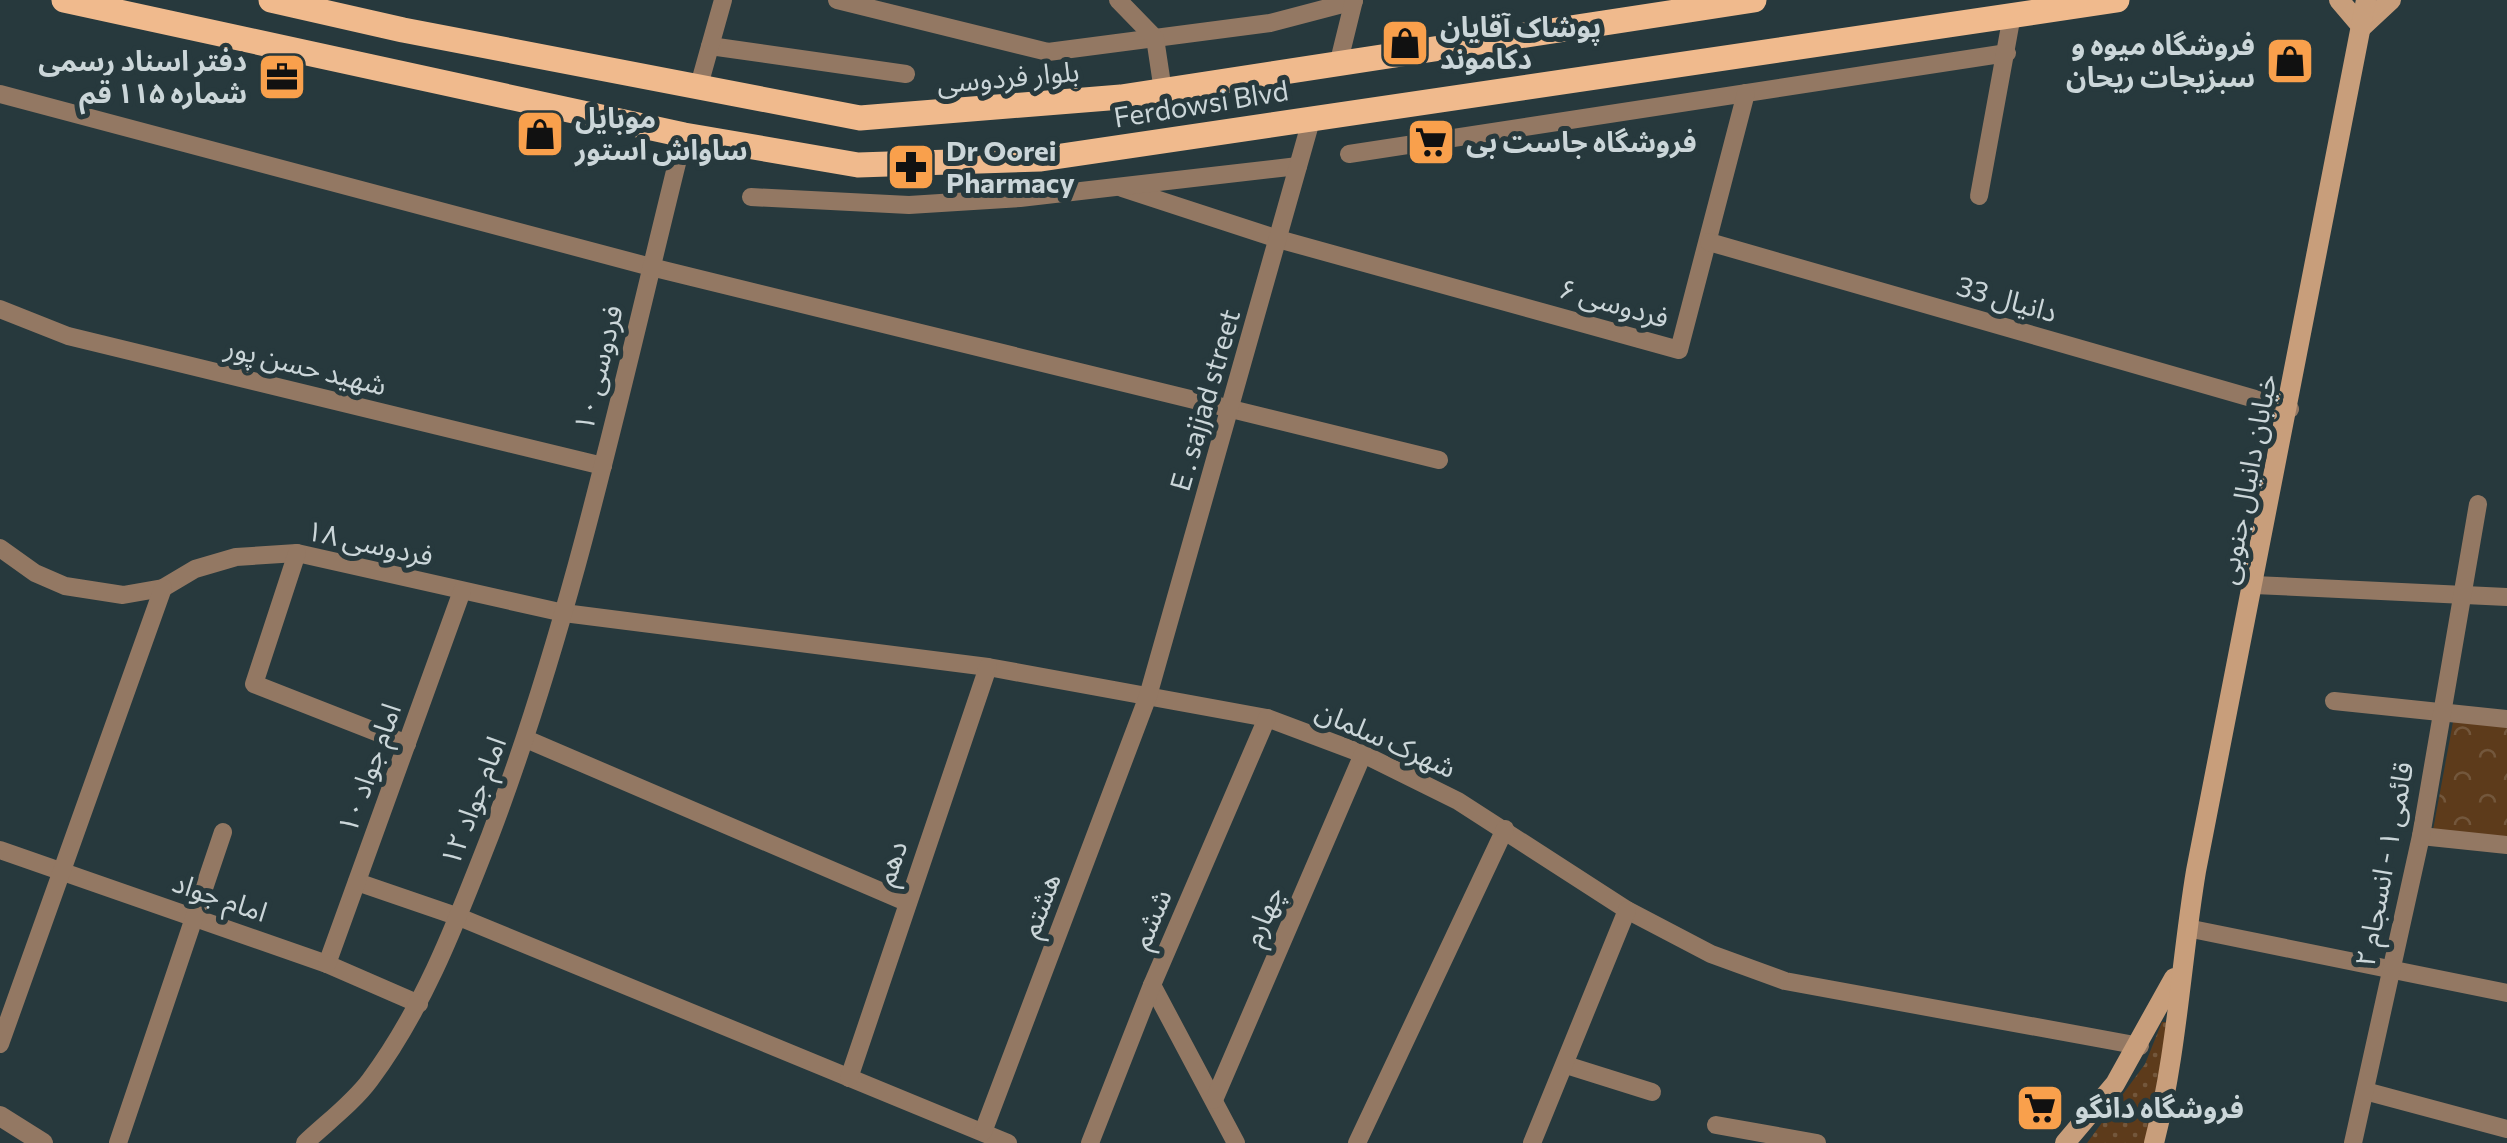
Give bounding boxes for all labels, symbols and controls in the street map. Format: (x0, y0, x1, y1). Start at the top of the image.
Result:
place label: پوشاک آقایان دکاموند (1440, 9, 1601, 75)
shop icon: پوشاک آقایان دکاموند (1379, 17, 1431, 69)
place label: فروشگاه میوه و سبزیجات ریحان (2066, 27, 2255, 94)
shop icon: فروشگاه میوه و سبزیجات ریحان (2264, 35, 2316, 87)
place label: دفتر اسناد رسمی شماره ۱۱۵ قم (38, 43, 247, 115)
office icon: دفتر اسناد رسمی شماره ۱۱۵ قم (256, 51, 308, 103)
street label: بلوار فردوسی (935, 53, 1081, 100)
street label: Ferdowsi Blvd (1111, 72, 1291, 134)
place label: موبایل ساواش استور (574, 100, 748, 167)
shop icon: موبایل ساواش استور (514, 108, 566, 160)
supermarket icon: فروشگاه جاست بی (1405, 116, 1457, 168)
place label: فروشگاه جاست بی (1466, 124, 1697, 159)
place label: Dr Oorei Pharmacy (946, 133, 1075, 199)
pharmacy icon: Dr Oorei Pharmacy (885, 141, 937, 193)
street label: دانیال 33 (1953, 268, 2061, 330)
street label: فردوسی ۶ (1555, 270, 1673, 335)
street label: فردوسی ۱۰ (565, 301, 630, 435)
street label: E . sajjad street (1162, 305, 1246, 495)
street label: شهید حسن پور (221, 328, 390, 404)
street label: خیابان دانیال جنوبی (2209, 371, 2284, 587)
street label: فردوسی ۱۸ (304, 512, 437, 573)
street label: شهرک سلمان (1311, 692, 1462, 785)
street label: امام جواد ۱۰ (329, 698, 412, 839)
street label: امام جواد ۱۲ (432, 731, 517, 872)
street label: قائمی ۱ - انسجام ۲ (2346, 759, 2424, 970)
street label: دهم (867, 836, 919, 892)
street label: امام جواد (167, 864, 272, 933)
street label: هشتم (1011, 868, 1072, 944)
street label: چهارم (1234, 881, 1294, 953)
street label: ششم (1122, 884, 1183, 956)
supermarket icon: فروشگاه دانگو (2014, 1082, 2066, 1134)
place label: فروشگاه دانگو (2075, 1090, 2244, 1125)

